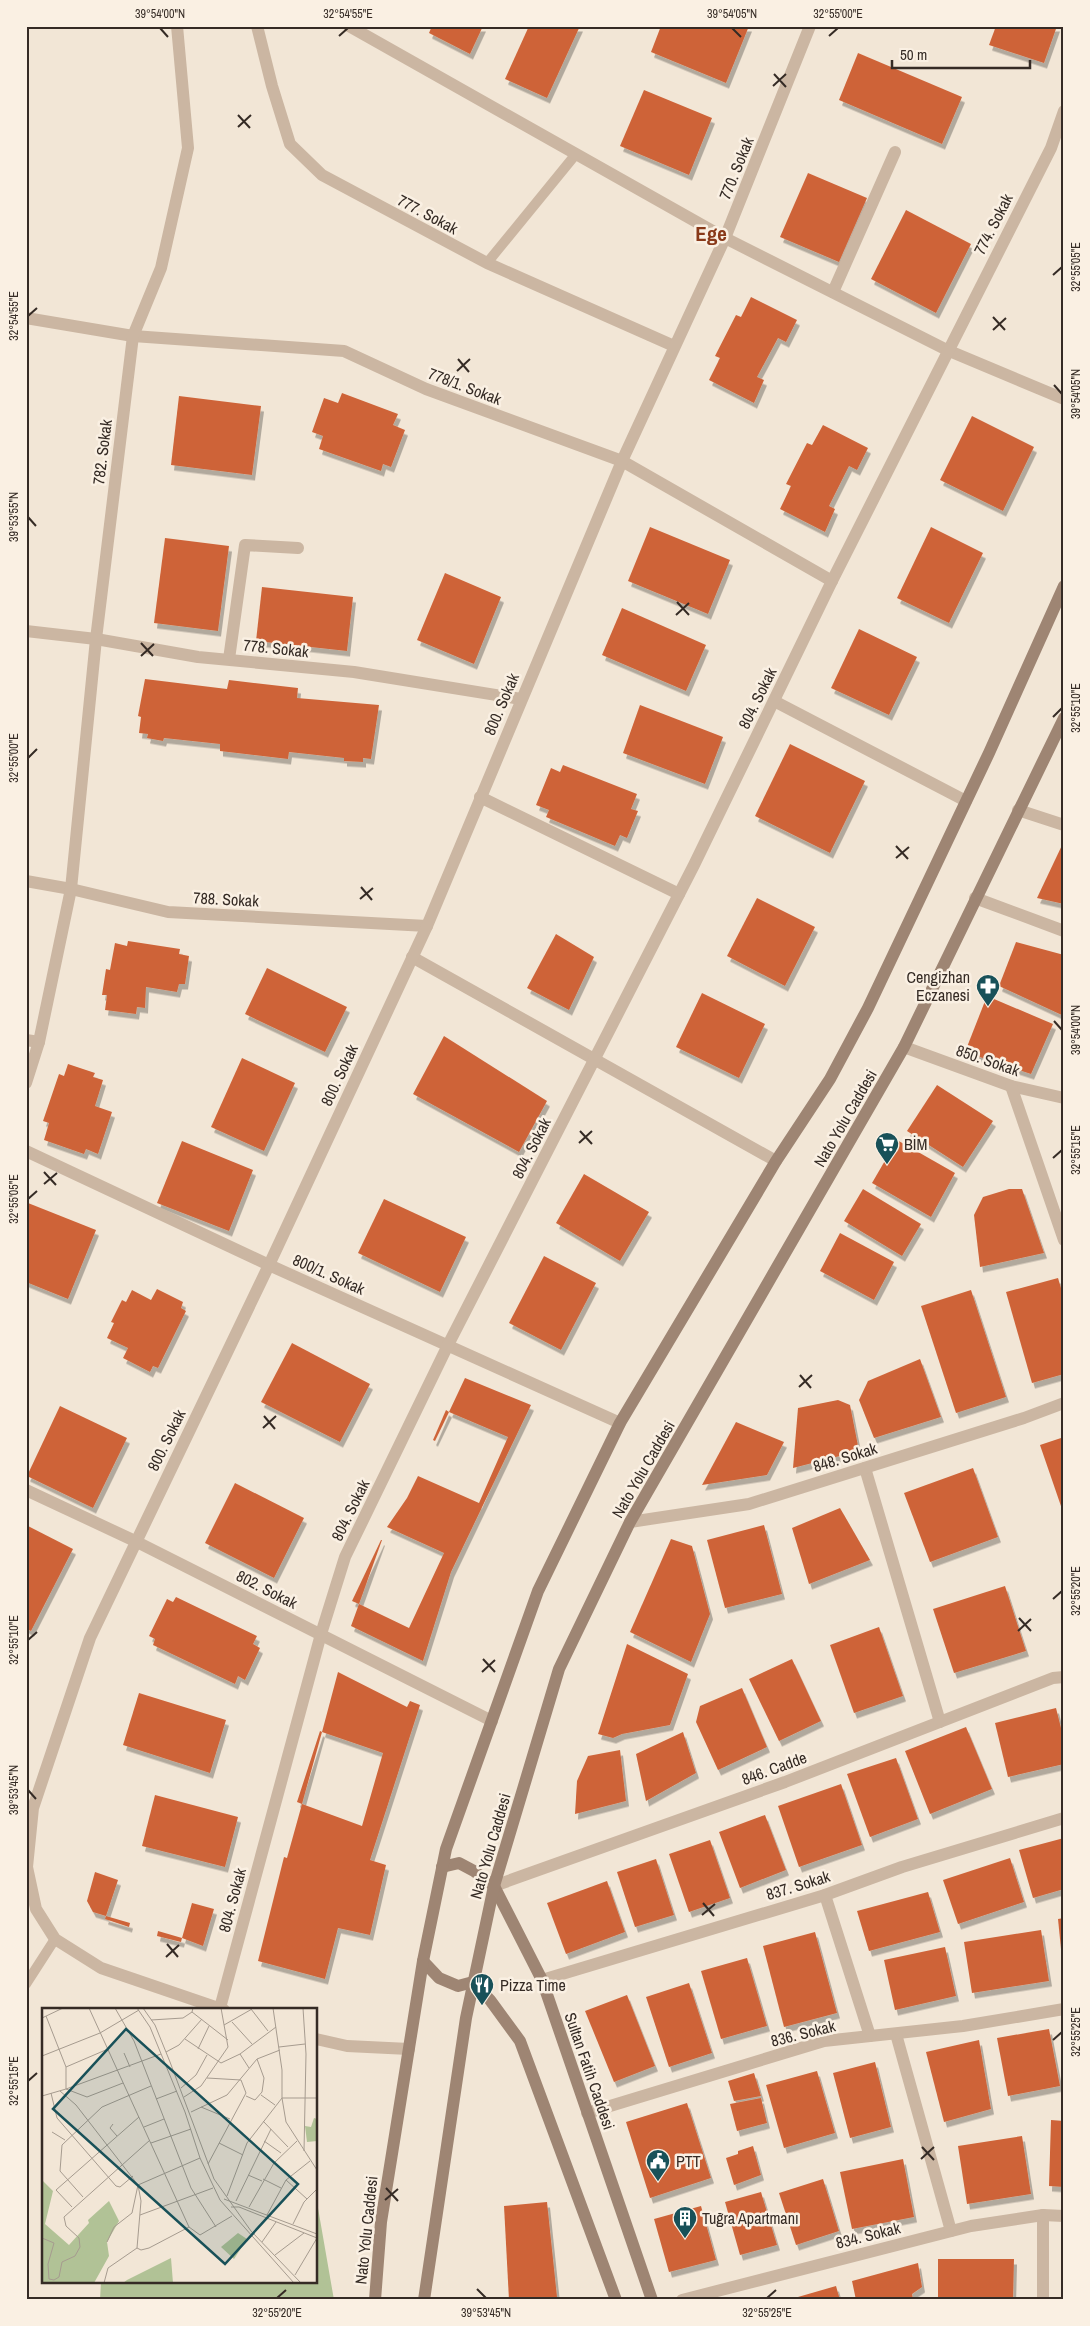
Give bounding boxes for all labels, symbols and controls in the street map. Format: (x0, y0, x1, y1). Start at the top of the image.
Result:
text: 39°54'00"N (135, 6, 185, 22)
text: 32°54'55"E (323, 6, 373, 22)
text: 39°54'05"N (707, 6, 757, 22)
text: 32°55'00"E (813, 6, 863, 22)
scale bar (892, 38, 1030, 70)
text: 50 m (900, 44, 927, 65)
street label: 770. Sokak (714, 133, 759, 203)
street label: 777. Sokak (394, 189, 463, 239)
street label: 774. Sokak (968, 189, 1018, 258)
district label: Ege (695, 219, 727, 248)
text: 32°55'05"E (1068, 242, 1084, 292)
text: 32°54'55"E (6, 291, 22, 341)
street label: 778/1. Sokak (425, 362, 505, 410)
text: 39°54'05"N (1068, 369, 1084, 419)
street label: 782. Sokak (87, 418, 117, 486)
text: 39°53'55"N (6, 492, 22, 542)
street label: 778. Sokak (242, 634, 310, 662)
street label: 804. Sokak (733, 663, 781, 732)
street label: 800. Sokak (478, 669, 524, 739)
text: 32°55'10"E (1068, 683, 1084, 733)
text: 32°55'00"E (6, 733, 22, 783)
street label: 788. Sokak (193, 886, 260, 912)
place label: Cengizhan Eczanesi (907, 966, 970, 1006)
pharmacy icon: Cengizhan Eczanesi (975, 973, 1001, 1007)
text: 39°54'00"N (1068, 1005, 1084, 1055)
street label: 850. Sokak (953, 1039, 1023, 1081)
street label: 800. Sokak (315, 1040, 363, 1109)
street label: Nato Yolu Caddesi (808, 1065, 882, 1171)
street label: 804. Sokak (506, 1113, 556, 1182)
text: 32°55'15"E (1068, 1125, 1084, 1175)
supermarket icon: BİM (874, 1131, 900, 1165)
place label: BİM (904, 1133, 927, 1155)
text: 32°55'05"E (6, 1174, 22, 1224)
street label: 800/1. Sokak (290, 1248, 369, 1300)
street label: 800. Sokak (142, 1405, 190, 1474)
street label: Nato Yolu Caddesi (606, 1416, 680, 1522)
street label: 848. Sokak (810, 1437, 880, 1477)
street label: 804. Sokak (326, 1475, 374, 1544)
street label: 802. Sokak (233, 1564, 302, 1614)
text: 32°55'20"E (1068, 1566, 1084, 1616)
text: 32°55'10"E (6, 1615, 22, 1665)
street label: 846. Cadde (738, 1746, 810, 1790)
text: 39°53'45"N (6, 1765, 22, 1815)
street label: Nato Yolu Caddesi (464, 1791, 516, 1901)
street label: 804. Sokak (213, 1865, 251, 1935)
street label: 837. Sokak (763, 1865, 833, 1905)
restaurant icon: Pizza Time (469, 1972, 495, 2006)
place label: Pizza Time (500, 1974, 566, 1996)
text: 32°55'25"E (1068, 2007, 1084, 2057)
inset map (42, 2008, 318, 2284)
street label: Sultan Fatih Caddesi (560, 2009, 620, 2133)
street label: 836. Sokak (768, 2014, 838, 2052)
text: 32°55'15"E (6, 2056, 22, 2106)
public building icon: PTT (645, 2148, 671, 2182)
place label: PTT (676, 2150, 701, 2172)
street label: Nato Yolu Caddesi (349, 2175, 383, 2285)
building icon: Tuğra Apartmanı (672, 2205, 698, 2239)
place label: Tuğra Apartmanı (702, 2207, 799, 2229)
street label: 834. Sokak (833, 2216, 903, 2254)
text: 32°55'20"E (252, 2305, 302, 2321)
text: 39°53'45"N (461, 2305, 511, 2321)
text: 32°55'25"E (742, 2305, 792, 2321)

